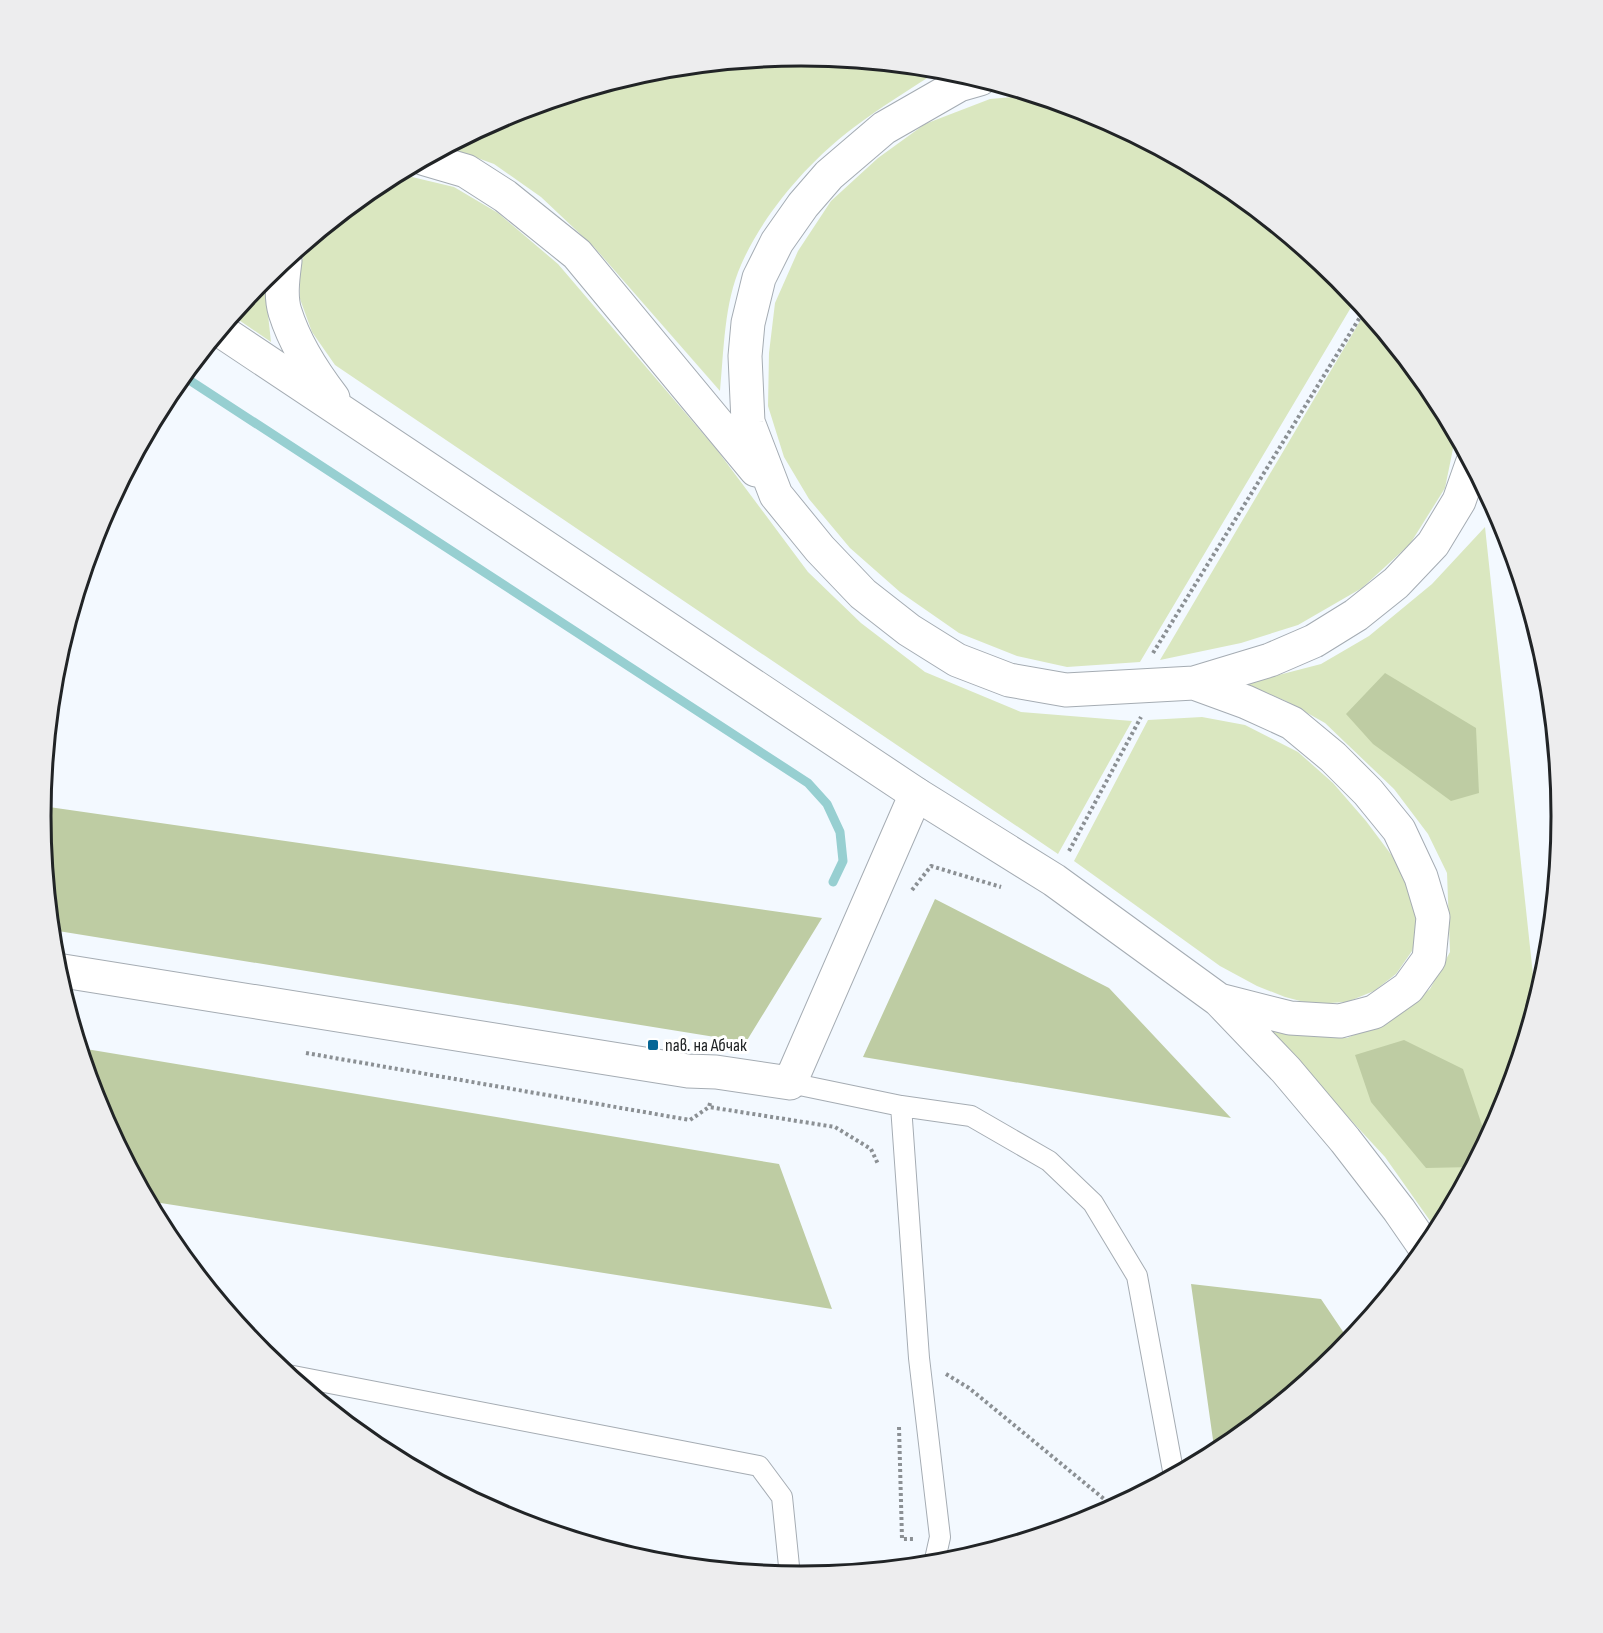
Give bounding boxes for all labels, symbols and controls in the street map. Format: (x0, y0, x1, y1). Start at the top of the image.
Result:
place label: пав. на Абчак (665, 1035, 747, 1056)
marker: пав. на Абчак (646, 1038, 660, 1052)

